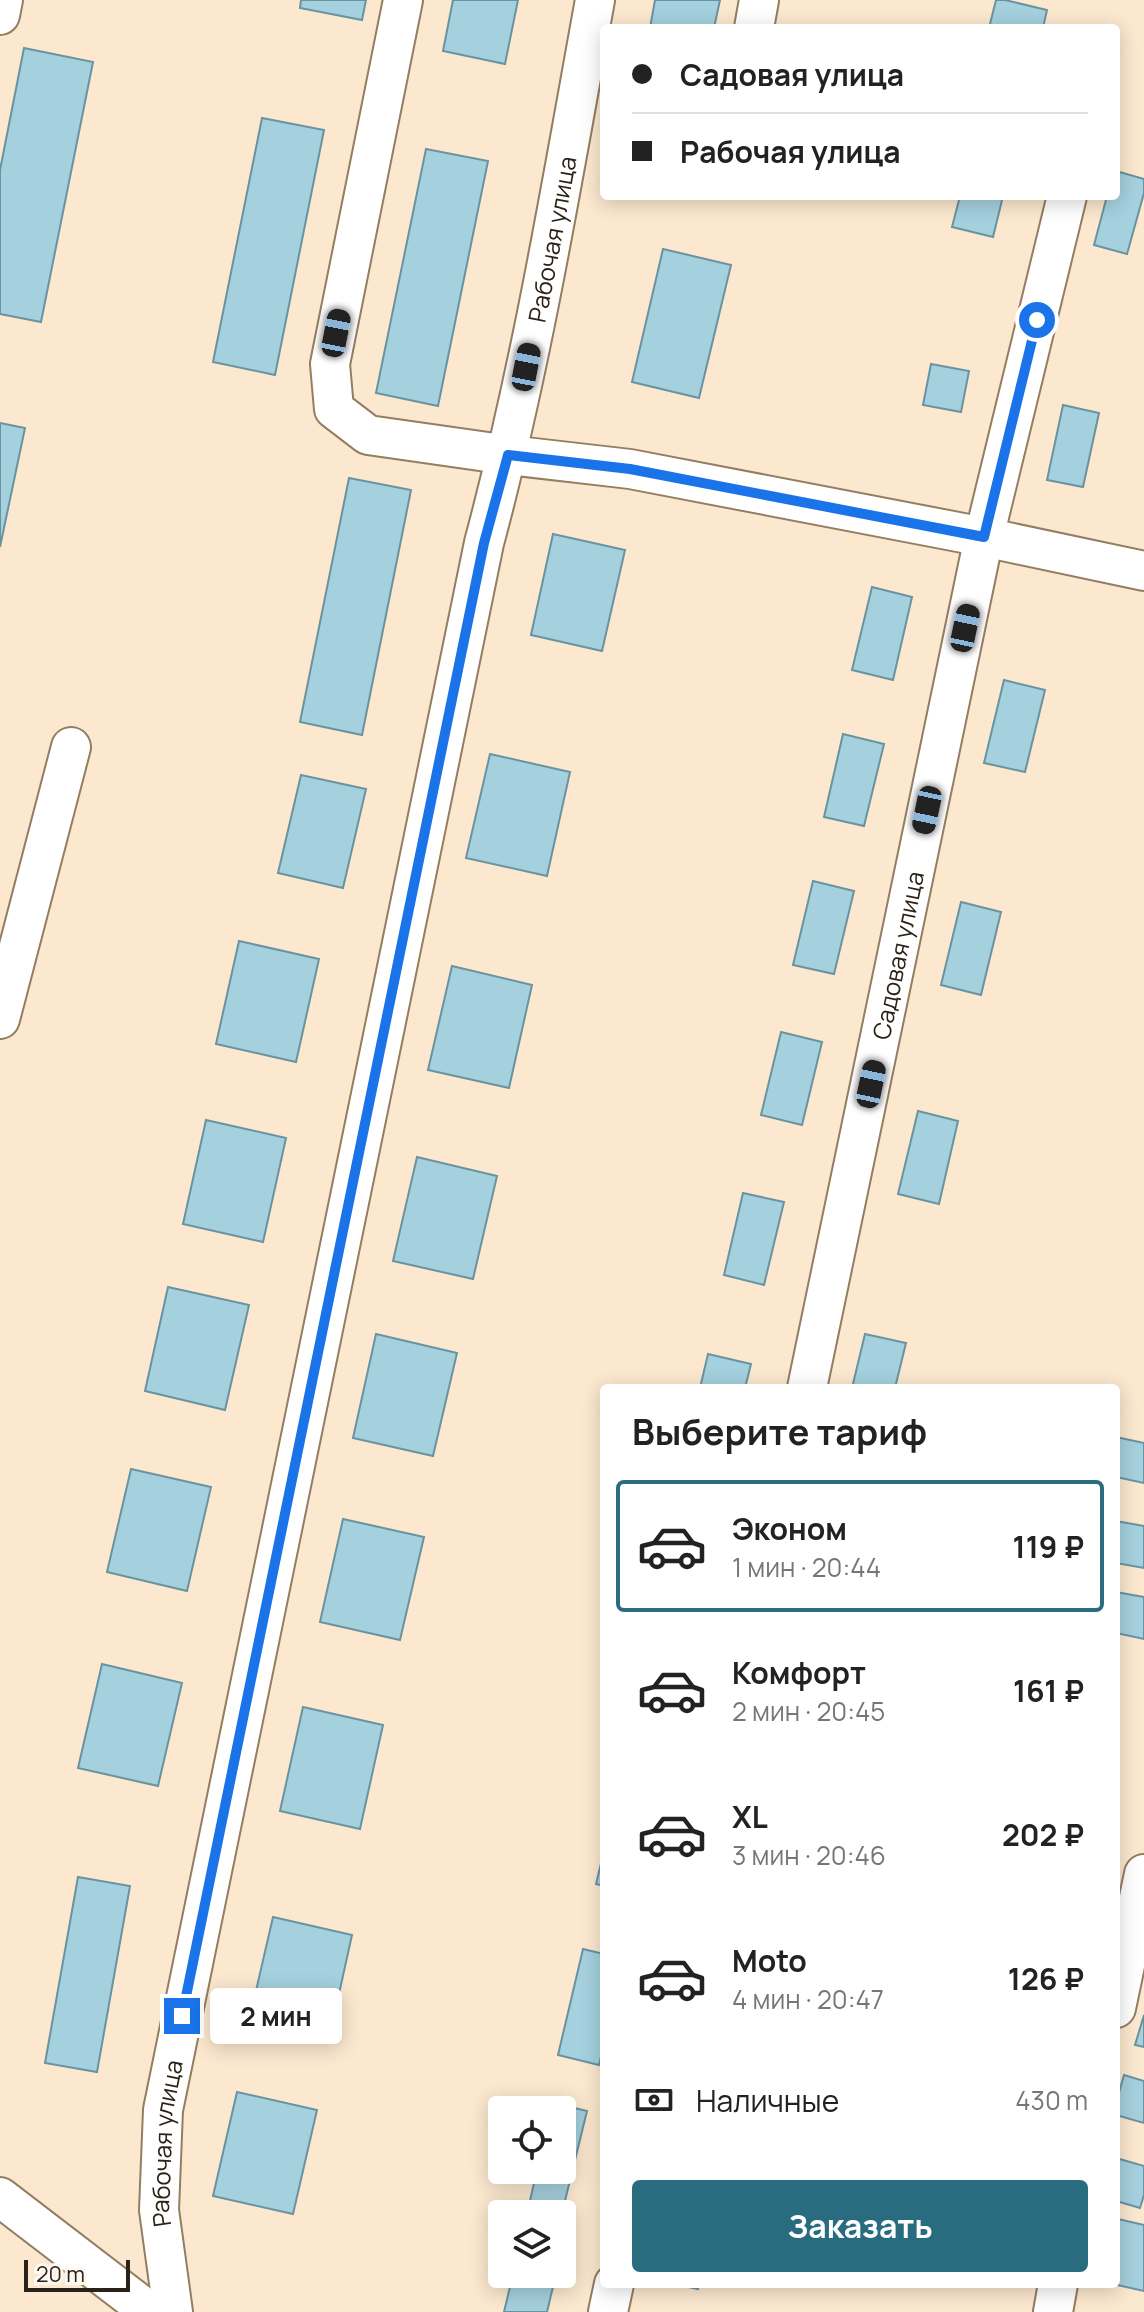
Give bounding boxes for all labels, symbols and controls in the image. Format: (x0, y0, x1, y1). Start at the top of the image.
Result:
text: Садовая улица (680, 54, 904, 95)
text: Рабочая улица (680, 131, 900, 172)
street label: Рабочая улица (519, 153, 583, 325)
route start (1019, 302, 1055, 338)
car (320, 307, 352, 359)
car (510, 341, 542, 393)
car (948, 602, 982, 654)
car (910, 784, 944, 836)
street label: Садовая улица (863, 868, 931, 1042)
car (854, 1058, 888, 1110)
text: Выберите тариф (632, 1407, 927, 1456)
text: Эконом (732, 1508, 847, 1549)
icon: car (636, 1510, 708, 1582)
text: 119 ₽ (1013, 1526, 1084, 1567)
text: 1 мин · 20:44 (732, 1549, 881, 1585)
text: Комфорт (732, 1652, 866, 1693)
icon: car (636, 1654, 708, 1726)
text: 161 ₽ (1013, 1670, 1084, 1711)
text: 2 мин · 20:45 (732, 1693, 885, 1729)
text: XL (732, 1796, 768, 1837)
icon: car (636, 1798, 708, 1870)
text: 202 ₽ (1002, 1814, 1084, 1855)
text: 3 мин · 20:46 (732, 1837, 886, 1873)
text: Moto (732, 1940, 807, 1981)
icon: car (636, 1942, 708, 2014)
text: 126 ₽ (1008, 1958, 1084, 1999)
text: 4 мин · 20:47 (732, 1981, 884, 2017)
callout: 2 мин (210, 1988, 342, 2044)
route end (164, 1998, 200, 2034)
text: 2 мин (240, 1998, 312, 2034)
street label: Рабочая улица (142, 2057, 189, 2229)
icon: cash (632, 2078, 676, 2122)
text: Наличные (696, 2080, 839, 2121)
text: 430 m (1015, 2082, 1088, 2118)
map controls (488, 2096, 576, 2288)
button: locate (488, 2096, 576, 2184)
button: Заказать (632, 2180, 1088, 2272)
button: layers (488, 2200, 576, 2288)
scale bar (24, 2256, 130, 2292)
text: 20 m (36, 2259, 85, 2289)

